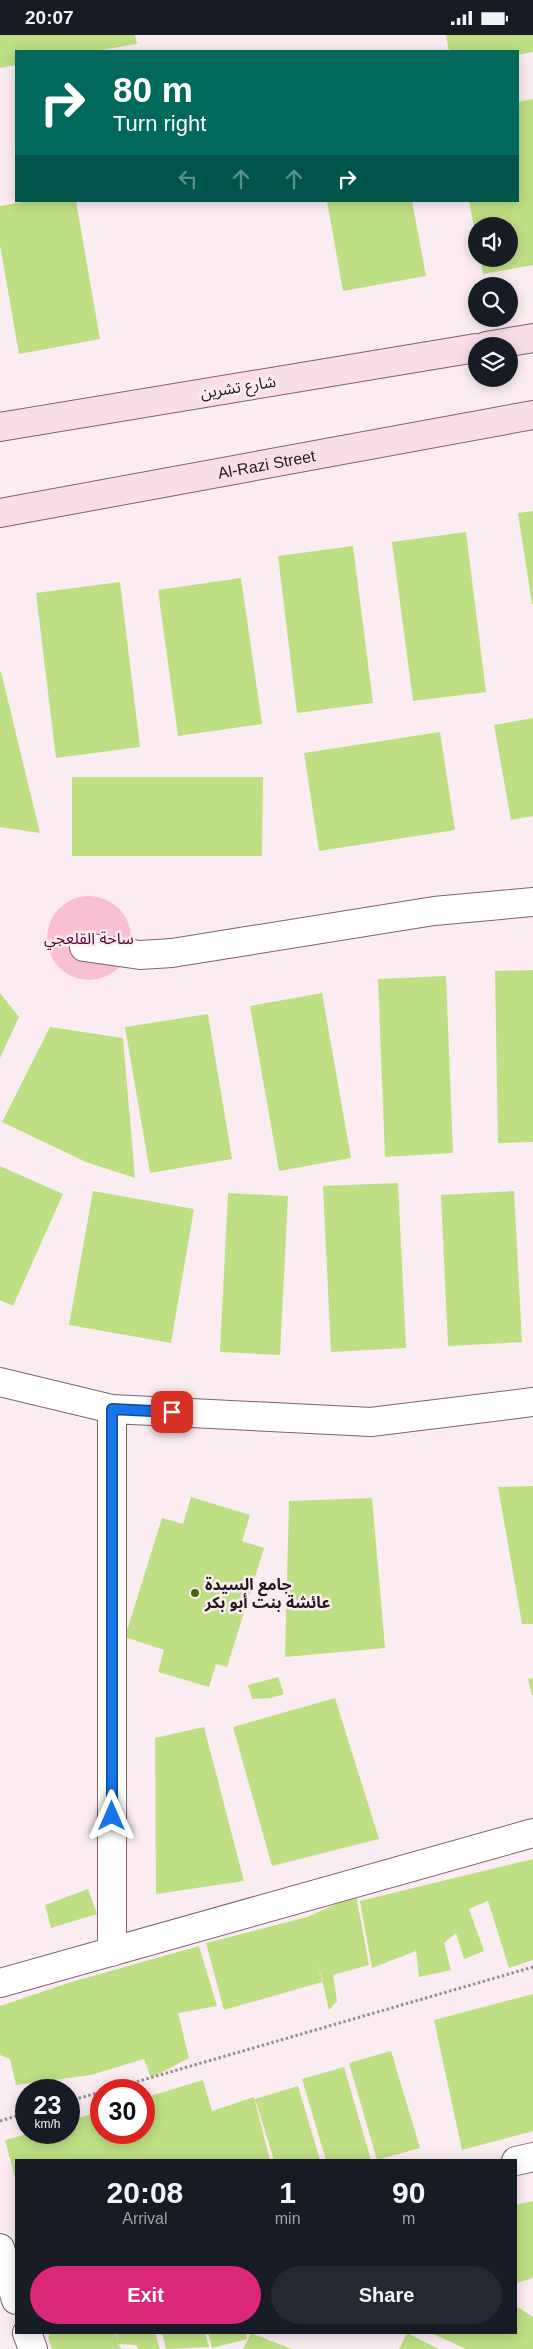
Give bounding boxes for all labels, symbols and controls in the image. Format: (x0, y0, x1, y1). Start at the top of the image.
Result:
text: 20:07 (25, 7, 74, 28)
icon: right (30, 70, 95, 135)
text: 80 m (113, 70, 193, 109)
text: Turn right (113, 111, 206, 136)
icon: left (174, 165, 202, 193)
icon: ahead (227, 165, 255, 193)
icon: ahead (280, 165, 308, 193)
icon: right (333, 165, 361, 193)
map controls (468, 217, 518, 387)
button: sound (468, 217, 518, 267)
button: search (468, 277, 518, 327)
button: layers (468, 337, 518, 387)
street label: شارع تشرين (199, 373, 278, 405)
street label: Al-Razi Street (216, 447, 317, 481)
park label: ساحة القلعجي (44, 930, 134, 950)
pin (151, 1391, 193, 1433)
icon: arrive (158, 1398, 186, 1426)
place label: جامع السيدة عائشة بنت أبو بكر (204, 1576, 330, 1612)
marker: جامع السيدة عائشة بنت أبو بكر (189, 1587, 201, 1599)
position arrow (85, 1789, 137, 1841)
speed limit sign: 30 (90, 2079, 155, 2144)
text: 23 (34, 2091, 61, 2119)
text: km/h (34, 2117, 61, 2131)
text: 20:08 (107, 2176, 183, 2209)
text: 1 (279, 2176, 296, 2209)
text: 90 (392, 2176, 425, 2209)
text: Arrival (122, 2210, 168, 2227)
text: min (275, 2210, 301, 2227)
text: m (402, 2210, 415, 2227)
button: Exit (30, 2266, 261, 2324)
button: Share (271, 2266, 502, 2324)

